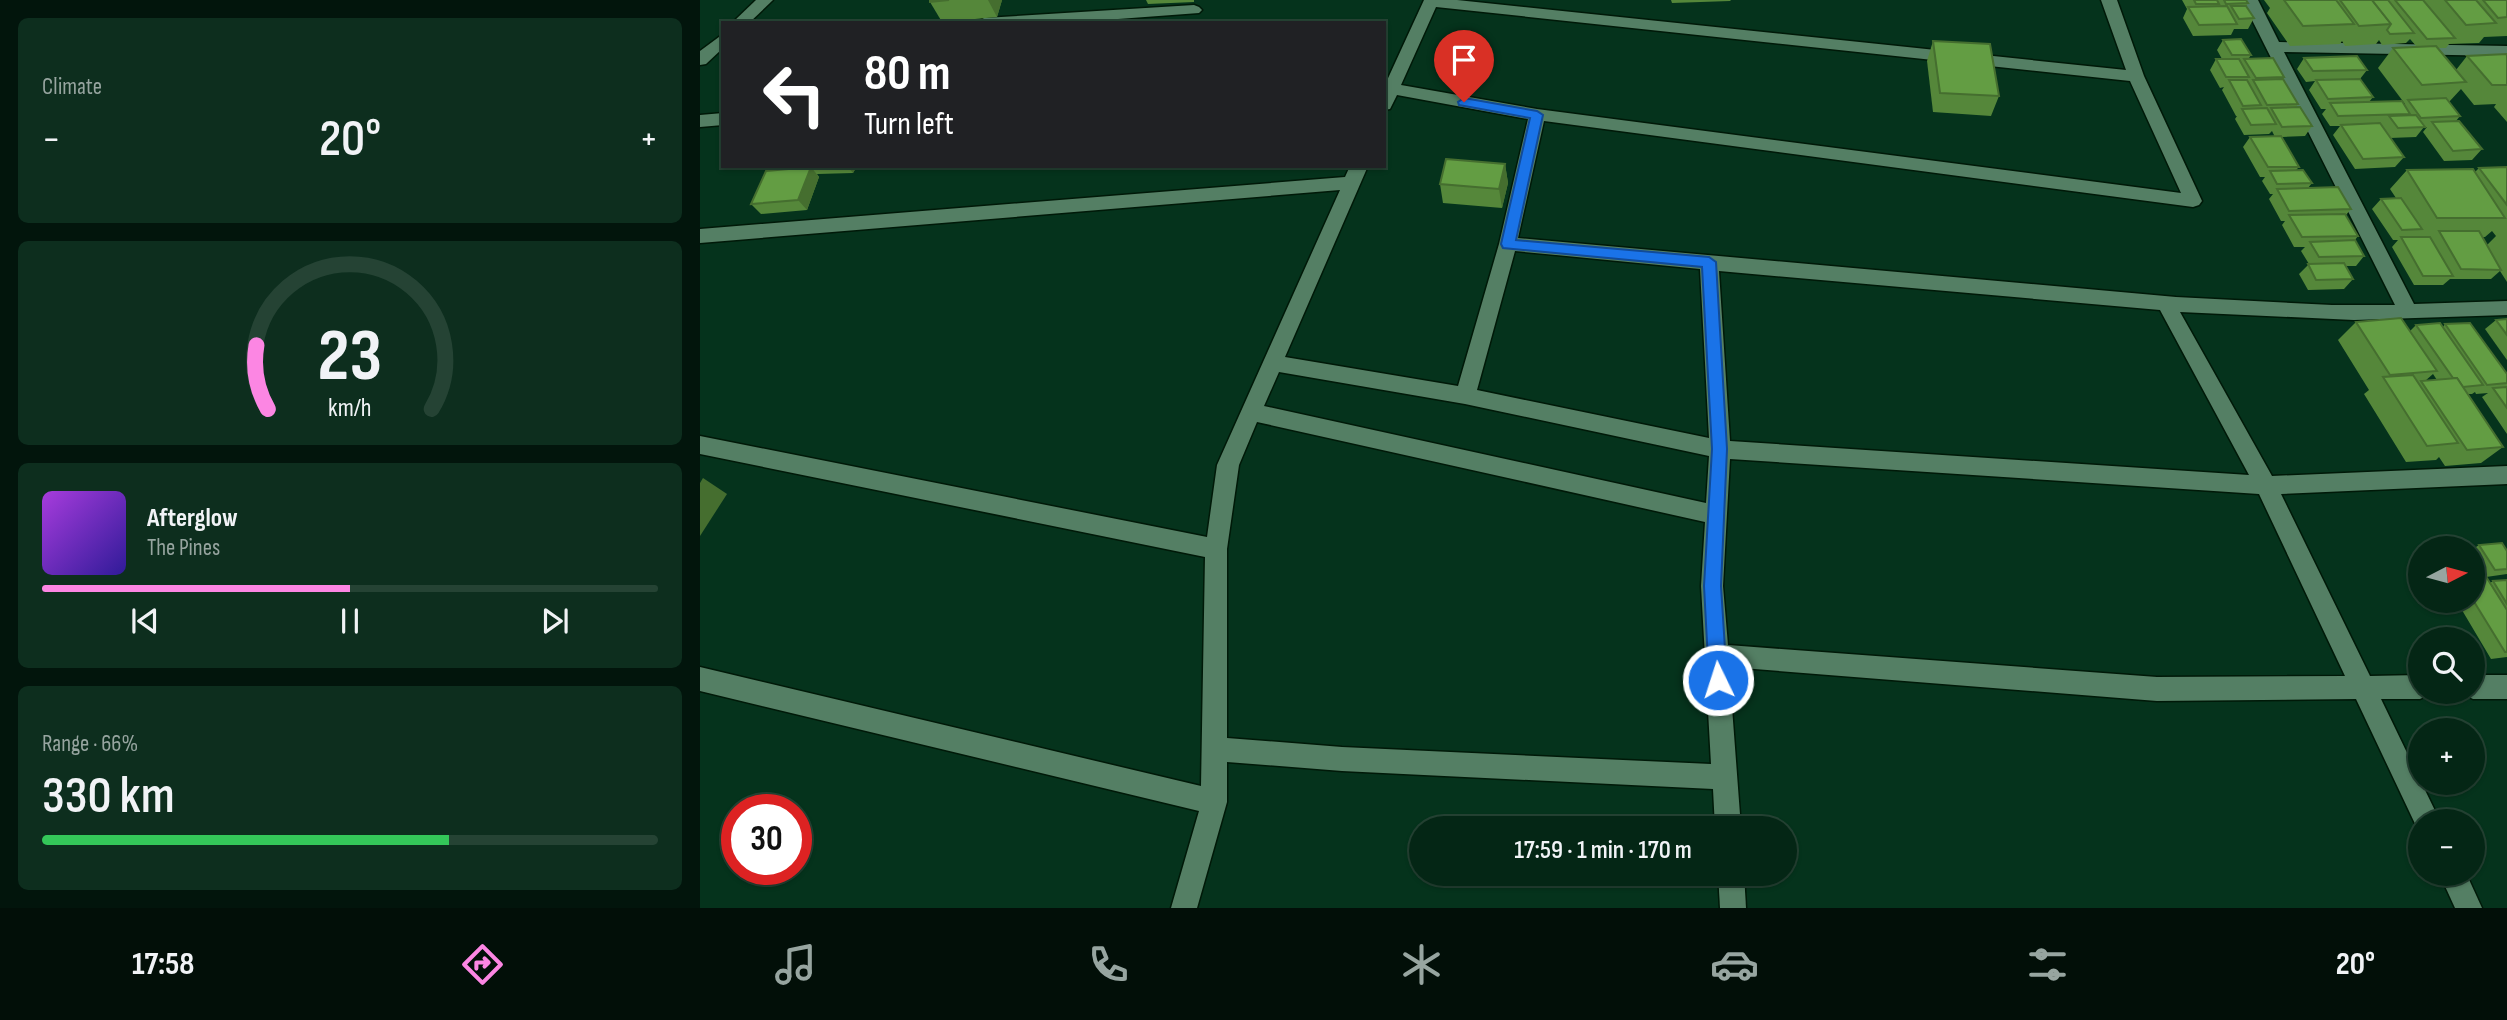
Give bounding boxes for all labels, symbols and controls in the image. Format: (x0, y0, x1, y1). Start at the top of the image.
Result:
pin (1434, 30, 1494, 102)
icon: arrive (1445, 41, 1483, 79)
text: 80 m (864, 45, 951, 104)
icon: left (749, 49, 840, 140)
text: Climate (42, 73, 102, 101)
text: Turn left (864, 105, 954, 144)
text: 20° (319, 108, 381, 171)
text: − (42, 117, 61, 162)
text: + (639, 117, 658, 162)
text: 23 (318, 313, 382, 401)
text: km/h (328, 393, 372, 424)
text: Afterglow (147, 503, 238, 534)
text: The Pines (147, 534, 220, 562)
north arrow (2408, 536, 2485, 612)
map controls (2408, 536, 2485, 886)
icon: previous (126, 602, 164, 640)
icon: pause (331, 602, 369, 640)
icon: next (536, 602, 574, 640)
button: search (2408, 627, 2485, 704)
position arrow (1681, 643, 1755, 717)
button: + (2408, 718, 2485, 795)
text: Range · 66% (42, 730, 138, 758)
text: 330 km (42, 765, 175, 828)
speed limit sign: 30 (721, 794, 812, 885)
button: − (2408, 809, 2485, 886)
text: 17:59 · 1 min · 170 m (1514, 835, 1692, 866)
icon: directions (458, 940, 507, 989)
icon: music (771, 940, 820, 989)
icon: phone (1084, 940, 1133, 989)
icon: climate (1397, 940, 1446, 989)
icon: car (1710, 940, 1759, 989)
icon: filters (2023, 940, 2072, 989)
text: 17:58 (132, 945, 194, 984)
text: 20° (2336, 945, 2375, 984)

